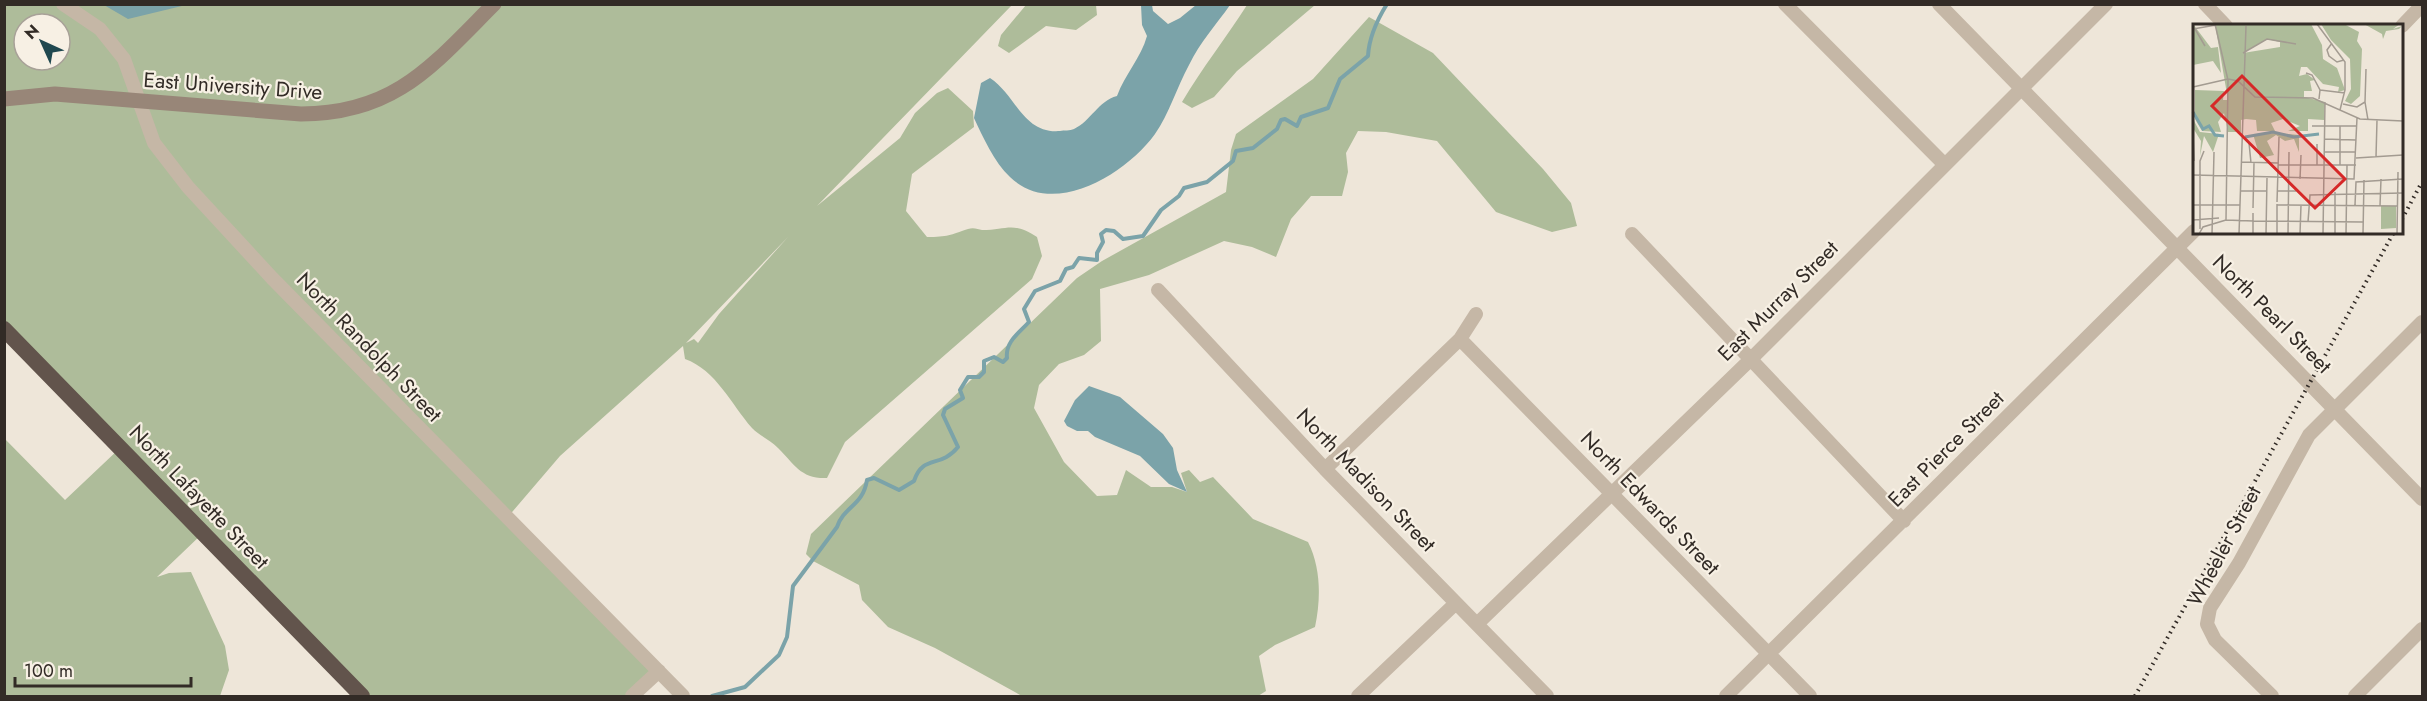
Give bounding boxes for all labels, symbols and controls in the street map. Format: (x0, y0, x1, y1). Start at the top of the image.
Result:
north arrow (12, 12, 72, 72)
text: N (19, 19, 44, 44)
inset map (2193, 24, 2403, 234)
street label: East University Drive (143, 65, 324, 107)
street label: East Murray Street (1711, 234, 1845, 368)
street label: North Pearl Street (2206, 248, 2338, 380)
street label: North Randolph Street (289, 265, 449, 429)
street label: East Pierce Street (1881, 384, 2011, 514)
street label: North Madison Street (1289, 402, 1443, 558)
street label: North Lafayette Street (122, 418, 276, 576)
street label: North Edwards Street (1573, 425, 1727, 581)
street label: Wheeler Street (2180, 480, 2268, 612)
scale bar (15, 650, 190, 688)
text: 100 m (24, 658, 73, 684)

